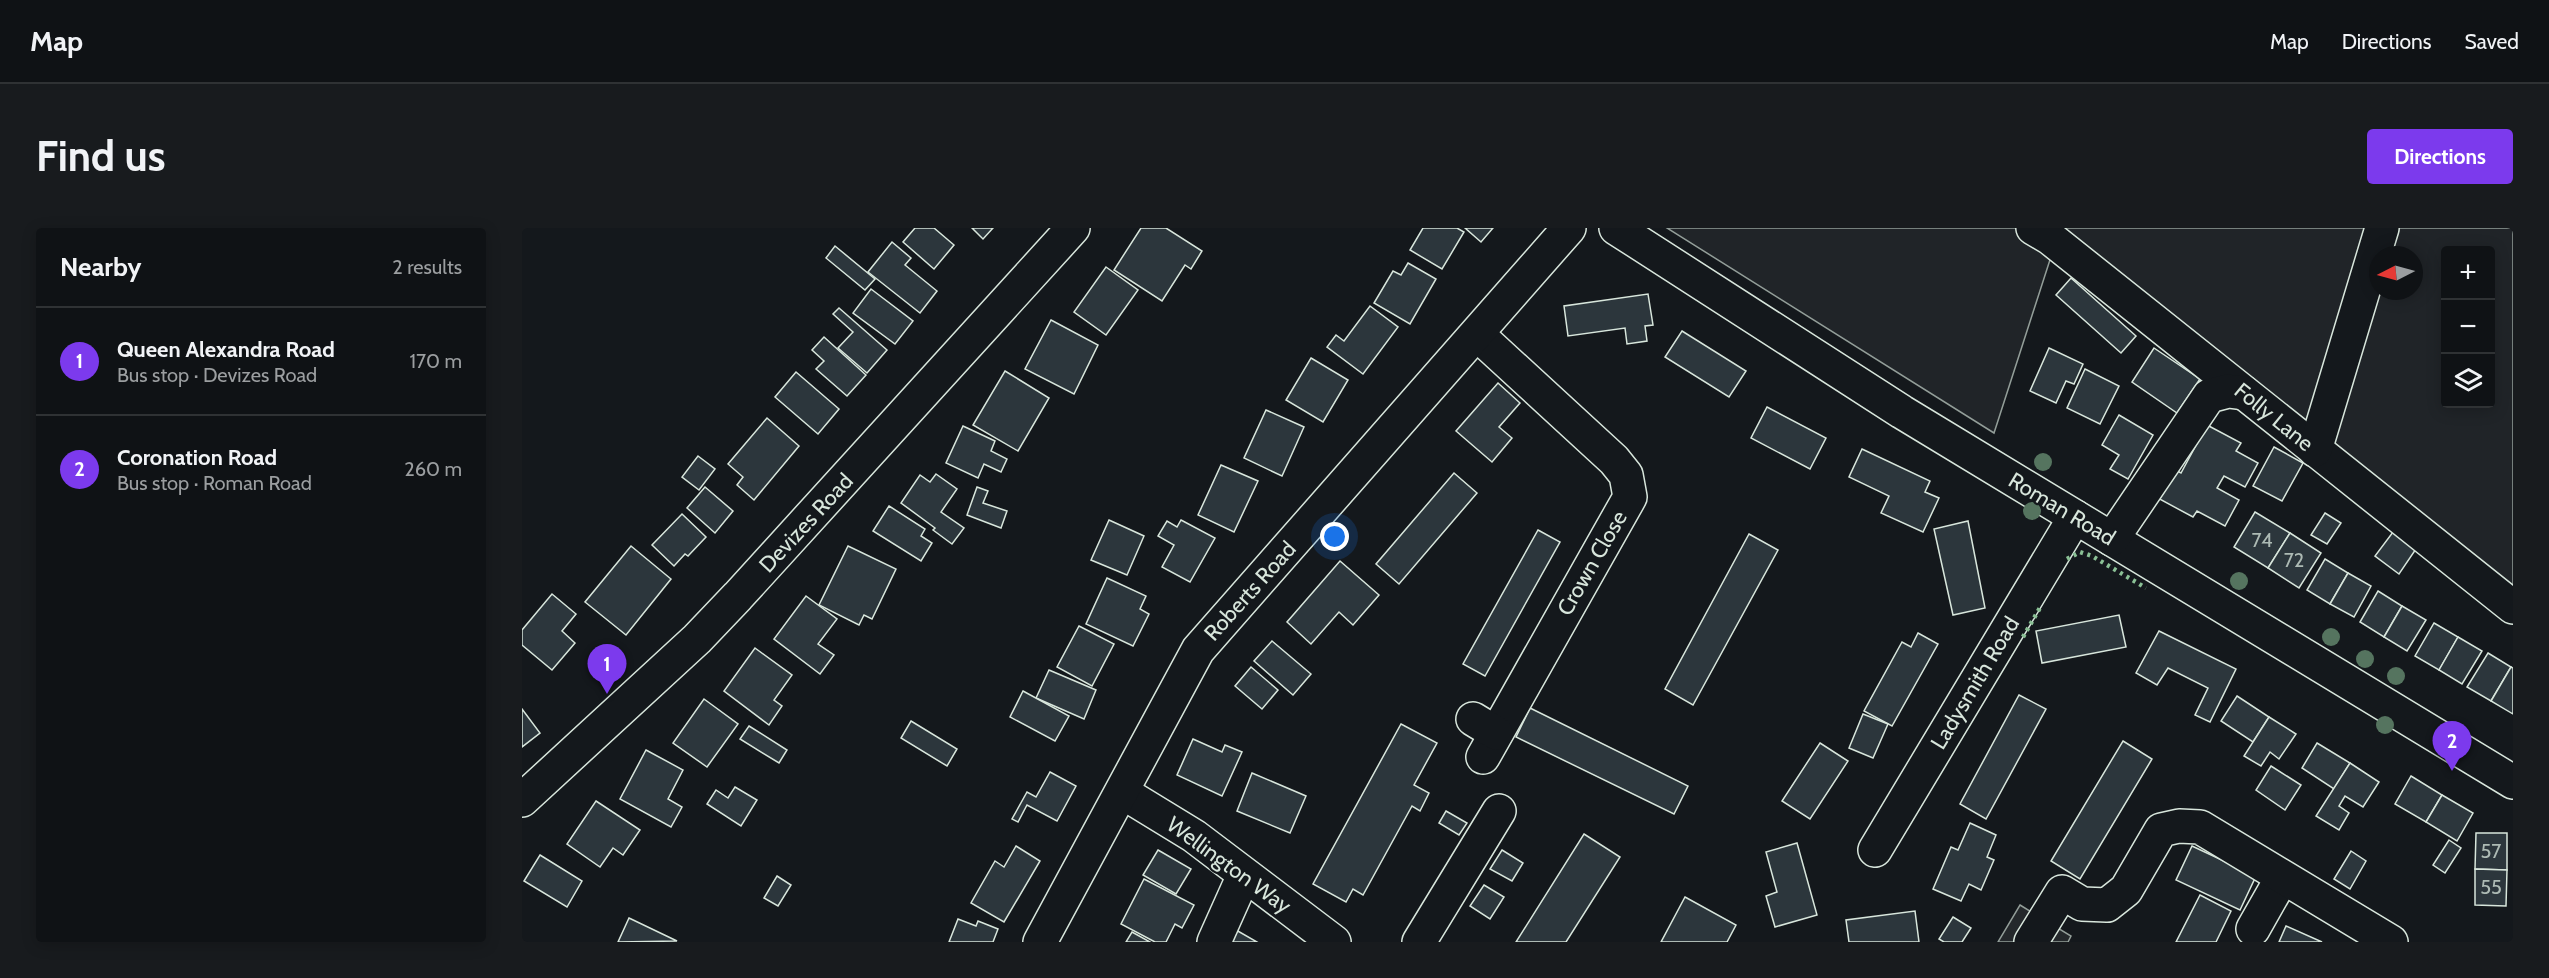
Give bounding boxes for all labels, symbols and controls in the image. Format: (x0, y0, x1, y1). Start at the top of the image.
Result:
text: Map (30, 24, 83, 58)
text: Map (2270, 29, 2309, 54)
text: Directions (2342, 29, 2431, 54)
text: Saved (2464, 29, 2519, 54)
button: Directions (2367, 129, 2513, 184)
text: Find us (36, 130, 165, 182)
north arrow (2369, 246, 2423, 300)
map controls (2441, 246, 2495, 408)
button: + (2441, 246, 2495, 300)
text: Nearby (60, 251, 141, 283)
text: 2 results (392, 255, 462, 279)
button: − (2441, 300, 2495, 354)
text: Queen Alexandra Road (117, 336, 335, 363)
text: 1 (76, 349, 83, 373)
text: 170 m (410, 349, 462, 373)
button: layers (2441, 354, 2495, 408)
text: Bus stop · Devizes Road (117, 363, 317, 387)
street label: Folly Lane (2229, 377, 2319, 457)
text: Coronation Road (117, 444, 277, 471)
text: 2 (74, 457, 85, 481)
text: 260 m (404, 457, 462, 481)
street label: Roman Road (2004, 467, 2120, 551)
street label: Devizes Road (753, 468, 859, 578)
text: Bus stop · Roman Road (117, 471, 312, 495)
street label: Crown Close (1551, 506, 1633, 620)
your location (1320, 522, 1349, 551)
house number: 74 (2252, 528, 2273, 552)
street label: Roberts Road (1198, 536, 1302, 646)
house number: 72 (2284, 548, 2304, 572)
street label: Ladysmith Road (1925, 612, 2025, 754)
pin: 1 (588, 644, 626, 694)
pin: 2 (2432, 722, 2472, 771)
street label: Wellington Way (1161, 811, 1297, 919)
house number: 57 (2481, 839, 2501, 863)
house number: 55 (2480, 875, 2502, 899)

